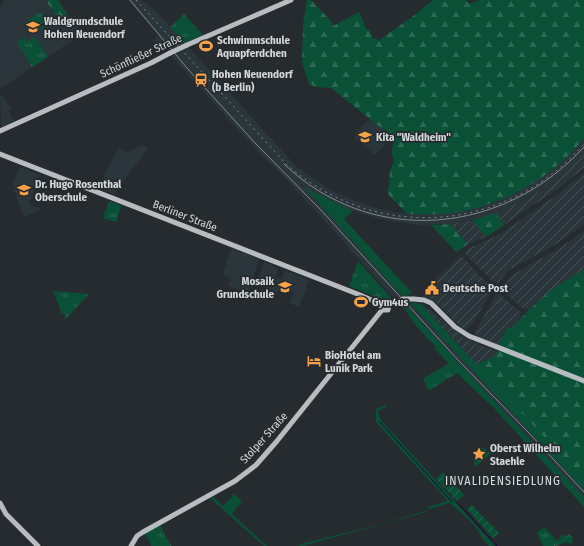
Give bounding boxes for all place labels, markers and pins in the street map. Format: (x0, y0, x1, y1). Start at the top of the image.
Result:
place label: Waldgrundschule Hohen Neuendorf (44, 15, 126, 41)
school or university icon: Waldgrundschule Hohen Neuendorf (25, 19, 41, 35)
place label: Schwimmschule Aquapferdchen (216, 34, 290, 60)
sports icon: Schwimmschule Aquapferdchen (198, 38, 214, 54)
place label: Hohen Neuendorf (b Berlin) (212, 68, 294, 94)
station icon: Hohen Neuendorf (b Berlin) (193, 72, 209, 88)
school or university icon: Kita "Waldheim" (357, 129, 373, 145)
place label: Kita "Waldheim" (376, 131, 451, 144)
place label: Dr. Hugo Rosenthal Oberschule (35, 178, 122, 204)
school or university icon: Dr. Hugo Rosenthal Oberschule (16, 182, 32, 198)
place label: Mosaik Grundschule (216, 275, 274, 301)
school or university icon: Mosaik Grundschule (277, 279, 293, 295)
public building icon: Deutsche Post (424, 280, 440, 296)
place label: Deutsche Post (443, 282, 508, 295)
sports icon: Gym4us (353, 294, 369, 310)
place label: Gym4us (372, 296, 408, 309)
place label: BioHotel am Lunik Park (325, 349, 381, 375)
hotel icon: BioHotel am Lunik Park (306, 353, 322, 369)
place label: Oberst Wilhelm Staehle (490, 442, 560, 468)
place icon: Oberst Wilhelm Staehle (471, 446, 487, 462)

